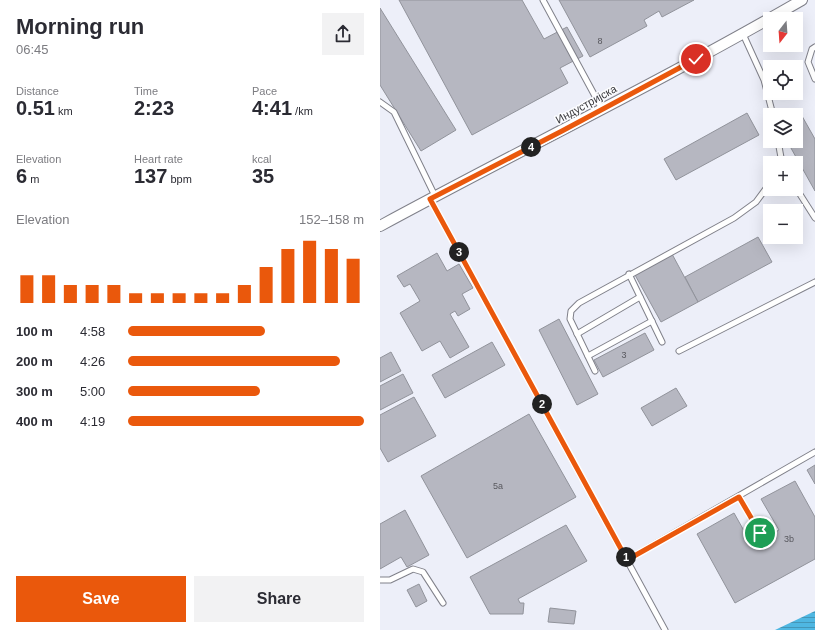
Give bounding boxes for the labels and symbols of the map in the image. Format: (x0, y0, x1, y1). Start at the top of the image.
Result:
north arrow (763, 12, 803, 52)
house number: 8 (597, 36, 603, 46)
pin (679, 42, 713, 76)
street label: Индустријска (553, 82, 619, 126)
pin: 4 (521, 137, 541, 157)
pin: 3 (449, 242, 469, 262)
house number: 3 (621, 350, 627, 360)
pin: 2 (532, 394, 552, 414)
house number: 5a (493, 481, 503, 491)
pin (743, 516, 777, 550)
house number: 3b (784, 534, 794, 544)
pin: 1 (616, 547, 636, 567)

